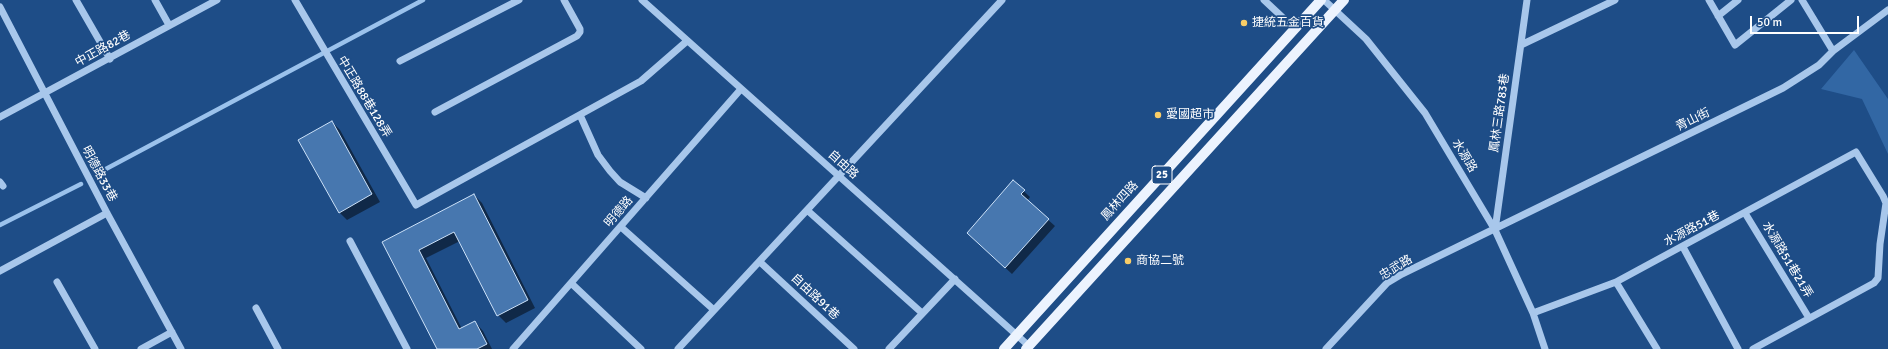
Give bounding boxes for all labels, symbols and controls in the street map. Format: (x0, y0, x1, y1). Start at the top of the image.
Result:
scale bar (1752, 8, 1861, 34)
text: 50 m (1757, 15, 1782, 30)
place label: 捷統五金百貨 (1252, 16, 1324, 30)
marker: 捷統五金百貨 (1239, 18, 1249, 28)
street label: 中正路82巷 (73, 28, 133, 70)
street label: 中正路88巷128弄 (334, 54, 394, 140)
street label: 鳳林三路783巷 (1487, 73, 1513, 153)
street label: 青山街 (1674, 106, 1712, 134)
place label: 愛國超市 (1166, 108, 1214, 122)
marker: 愛國超市 (1153, 110, 1163, 120)
street label: 水源路 (1449, 137, 1479, 175)
street label: 明德路33巷 (78, 144, 120, 204)
street label: 自由路 (825, 148, 861, 182)
road number: 25 (1152, 166, 1172, 184)
street label: 鳳林四路 (1099, 178, 1141, 224)
street label: 明德路 (602, 194, 636, 230)
street label: 水源路51巷 (1662, 208, 1722, 250)
street label: 水源路51巷21弄 (1759, 219, 1815, 301)
street label: 忠武路 (1377, 253, 1415, 283)
place label: 商協二號 (1136, 254, 1184, 268)
marker: 商協二號 (1123, 256, 1133, 266)
street label: 自由路91巷 (788, 271, 842, 323)

